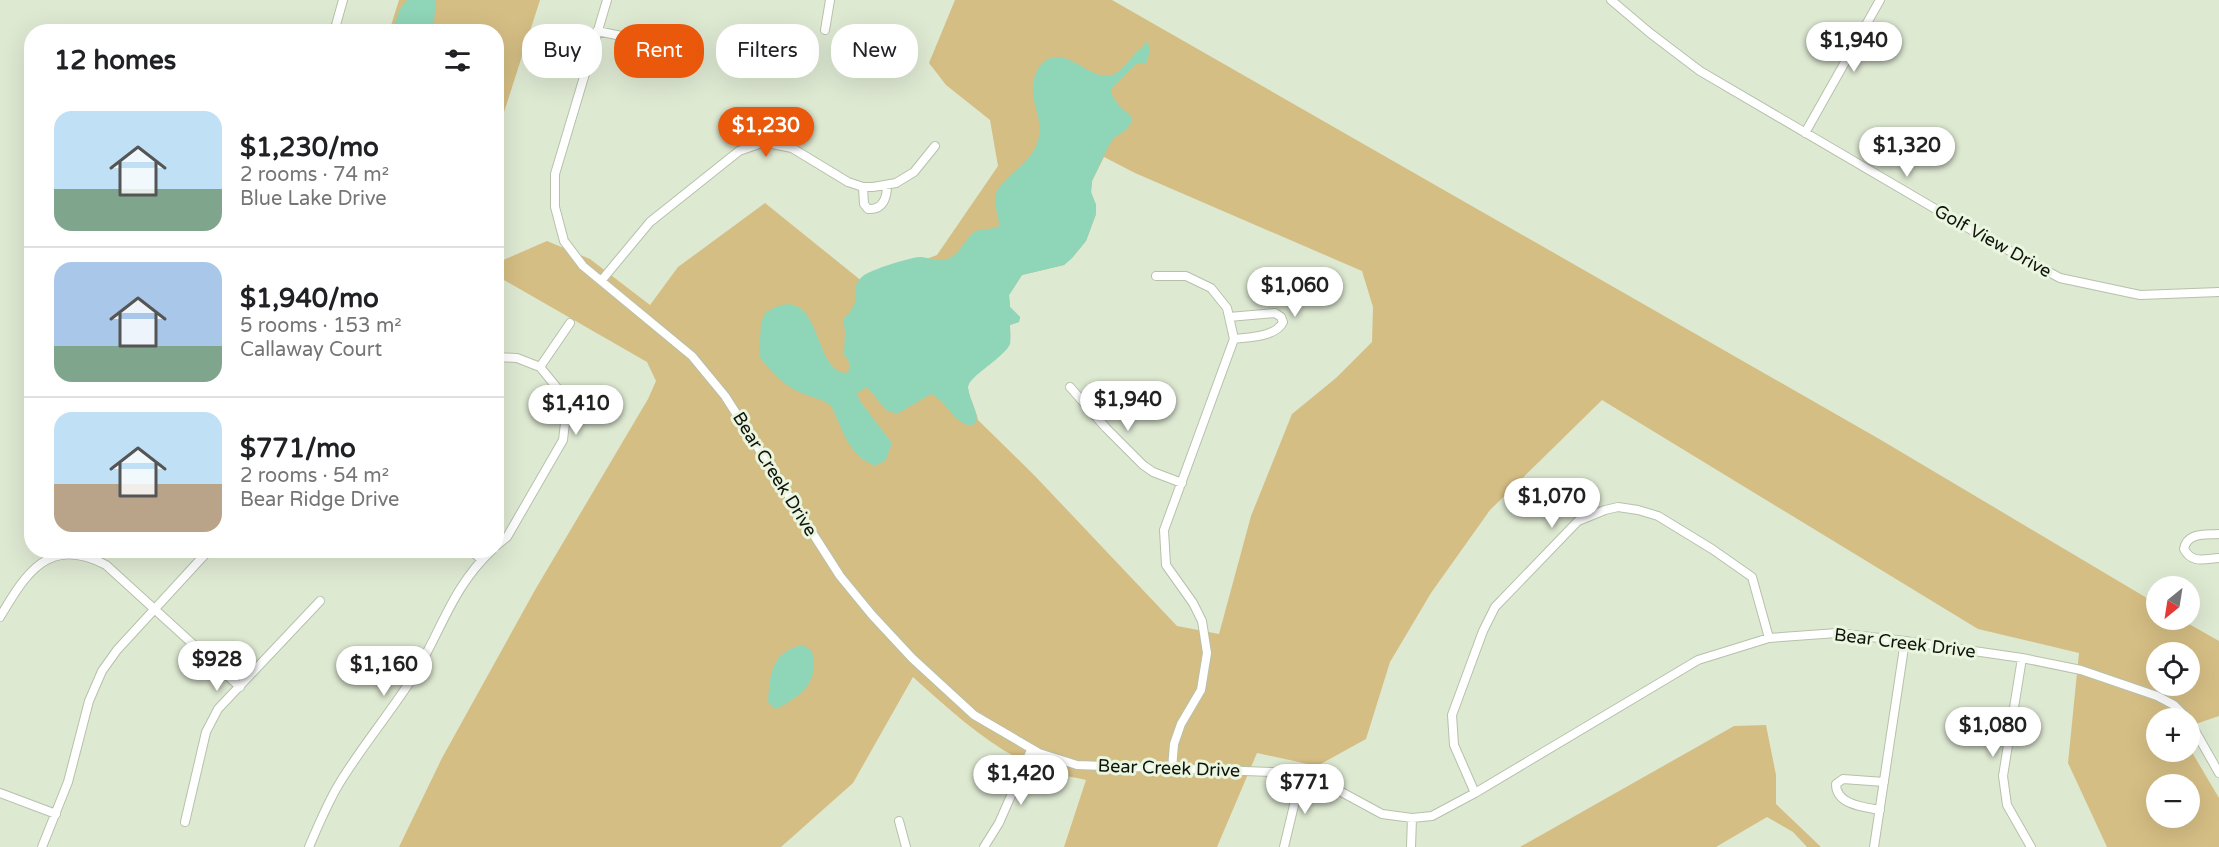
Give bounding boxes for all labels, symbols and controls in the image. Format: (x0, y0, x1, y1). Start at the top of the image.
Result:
pin: $1,940 (1805, 22, 1903, 73)
chip: Buy (522, 24, 602, 78)
chip: Rent (614, 24, 704, 78)
chip: Filters (716, 24, 819, 78)
chip: New (831, 24, 918, 78)
text: $1,940 (1820, 29, 1888, 53)
icon: filters (441, 44, 474, 77)
text: 12 homes (54, 45, 176, 76)
pin: $1,230 (717, 107, 815, 158)
text: $1,230 (732, 114, 800, 138)
pin: $1,320 (1858, 127, 1956, 178)
text: $1,230/mo (240, 132, 379, 163)
text: $1,320 (1873, 134, 1941, 158)
icon: home (102, 135, 174, 207)
text: 2 rooms · 74 m² (240, 163, 389, 187)
text: Blue Lake Drive (240, 187, 387, 211)
street label: Golf View Drive (1930, 200, 2056, 282)
pin: $1,060 (1246, 267, 1344, 318)
text: $1,060 (1261, 274, 1329, 298)
text: $1,940/mo (240, 283, 379, 314)
icon: home (102, 286, 174, 358)
text: 5 rooms · 153 m² (240, 314, 402, 338)
text: Callaway Court (240, 338, 382, 362)
pin: $1,940 (1079, 381, 1177, 432)
pin: $1,410 (527, 385, 625, 436)
text: $1,940 (1094, 388, 1162, 412)
text: $1,410 (542, 392, 610, 416)
street label: Bear Creek Drive (728, 408, 822, 540)
text: $771/mo (240, 433, 356, 464)
icon: home (102, 436, 174, 508)
text: 2 rooms · 54 m² (240, 464, 389, 488)
pin: $1,070 (1503, 478, 1601, 529)
text: $1,070 (1518, 485, 1586, 509)
text: Bear Ridge Drive (240, 488, 399, 512)
north arrow (2146, 576, 2200, 630)
map controls (2146, 576, 2200, 828)
street label: Bear Creek Drive (1833, 623, 1977, 663)
pin: $928 (181, 641, 253, 692)
button: locate (2146, 642, 2200, 696)
pin: $1,160 (335, 646, 433, 697)
text: $928 (192, 648, 242, 672)
text: $1,160 (350, 653, 418, 677)
pin: $1,080 (1944, 707, 2042, 758)
button: + (2146, 708, 2200, 762)
text: $1,080 (1959, 714, 2027, 738)
pin: $1,420 (972, 755, 1070, 806)
street label: Bear Creek Drive (1097, 755, 1241, 781)
text: $1,420 (987, 762, 1055, 786)
pin: $771 (1269, 764, 1341, 815)
text: $771 (1280, 771, 1330, 795)
button: − (2146, 774, 2200, 828)

